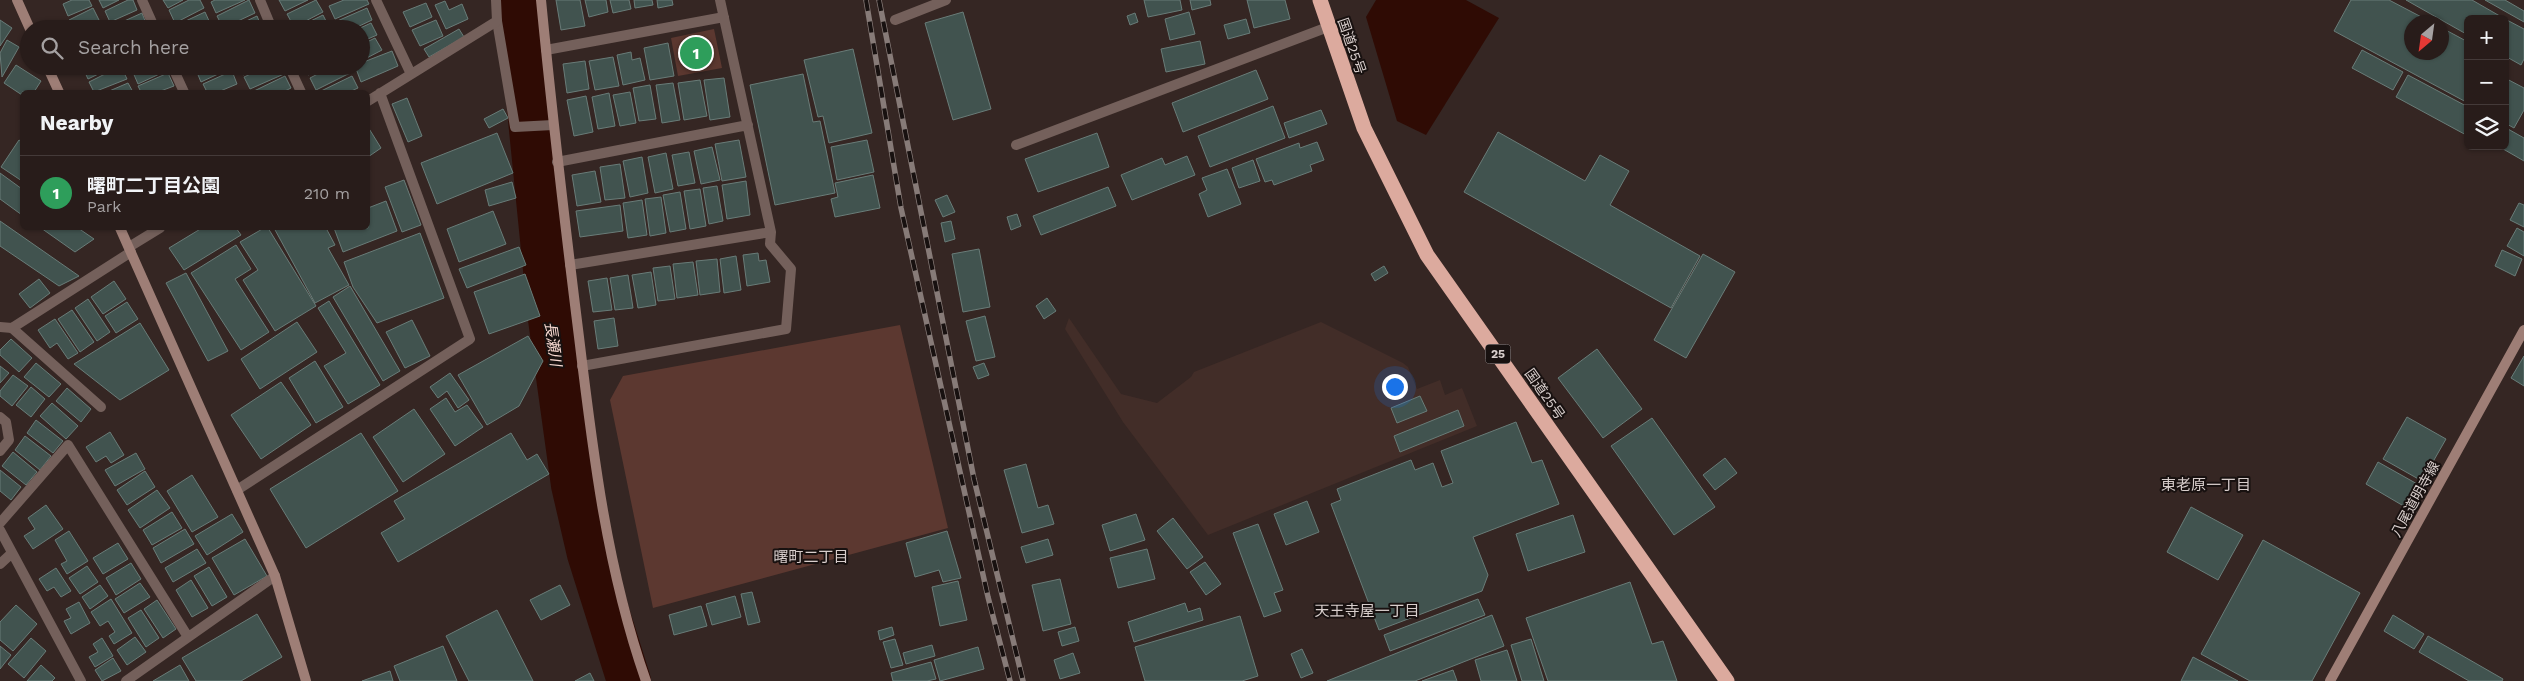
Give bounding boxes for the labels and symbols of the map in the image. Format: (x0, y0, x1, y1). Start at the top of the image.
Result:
north arrow (2404, 15, 2449, 60)
street label: 国道25号 (1335, 16, 1369, 76)
pin: 1 (680, 34, 712, 72)
water label: 長瀬川 (541, 320, 565, 370)
road number: 25 (1486, 344, 1510, 364)
street label: 国道25号 (1522, 366, 1568, 422)
your location (1382, 374, 1408, 400)
street label: 八尾道明寺線 (2388, 458, 2442, 540)
district label: 東老原一丁目 (2161, 476, 2251, 494)
district label: 曙町二丁目 (773, 548, 849, 566)
district label: 天王寺屋一丁目 (1314, 602, 1420, 620)

